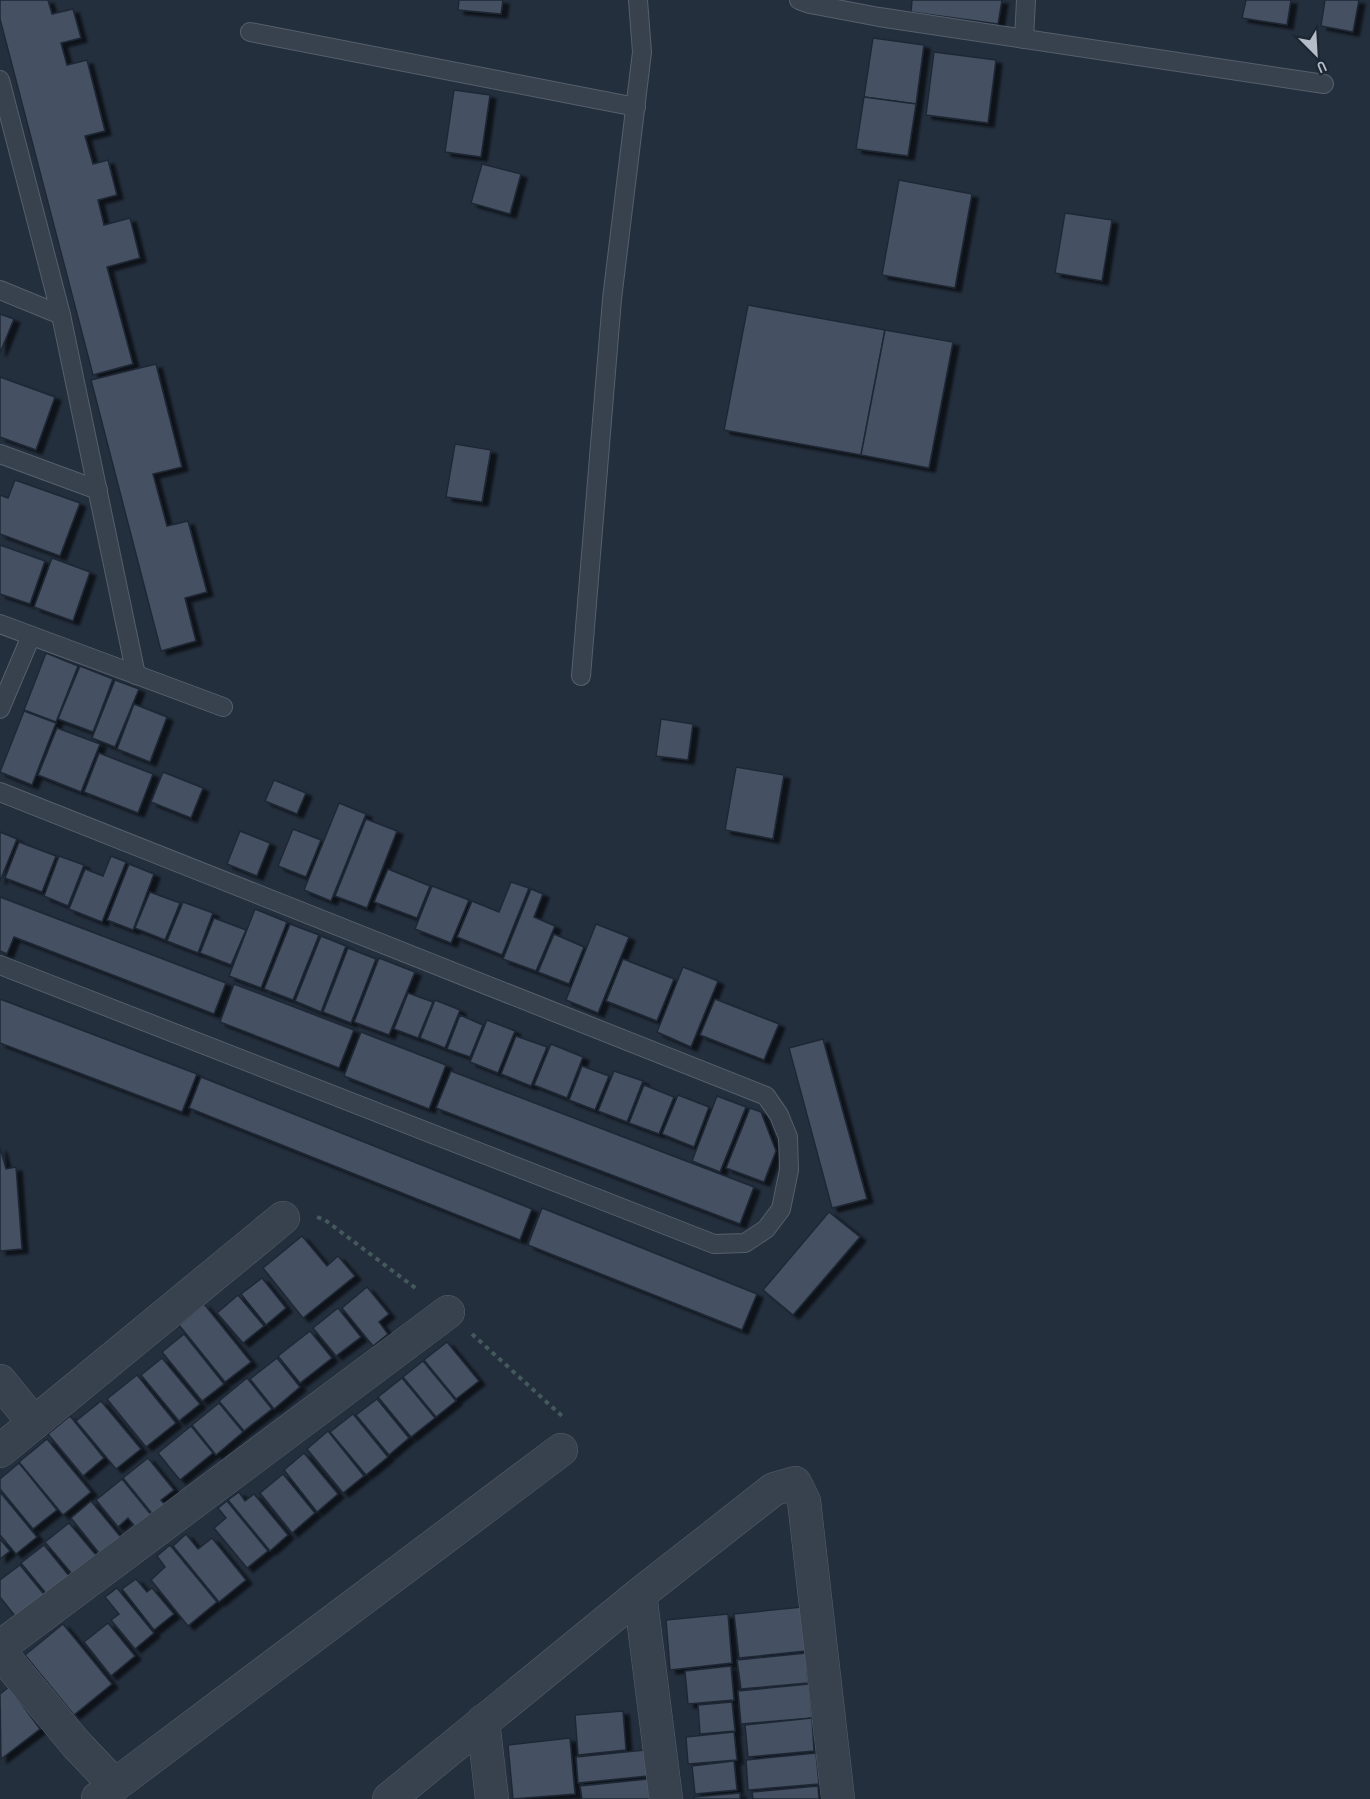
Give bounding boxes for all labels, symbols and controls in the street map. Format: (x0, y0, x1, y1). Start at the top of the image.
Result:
north arrow (1286, 24, 1346, 84)
text: U (1314, 56, 1329, 77)

